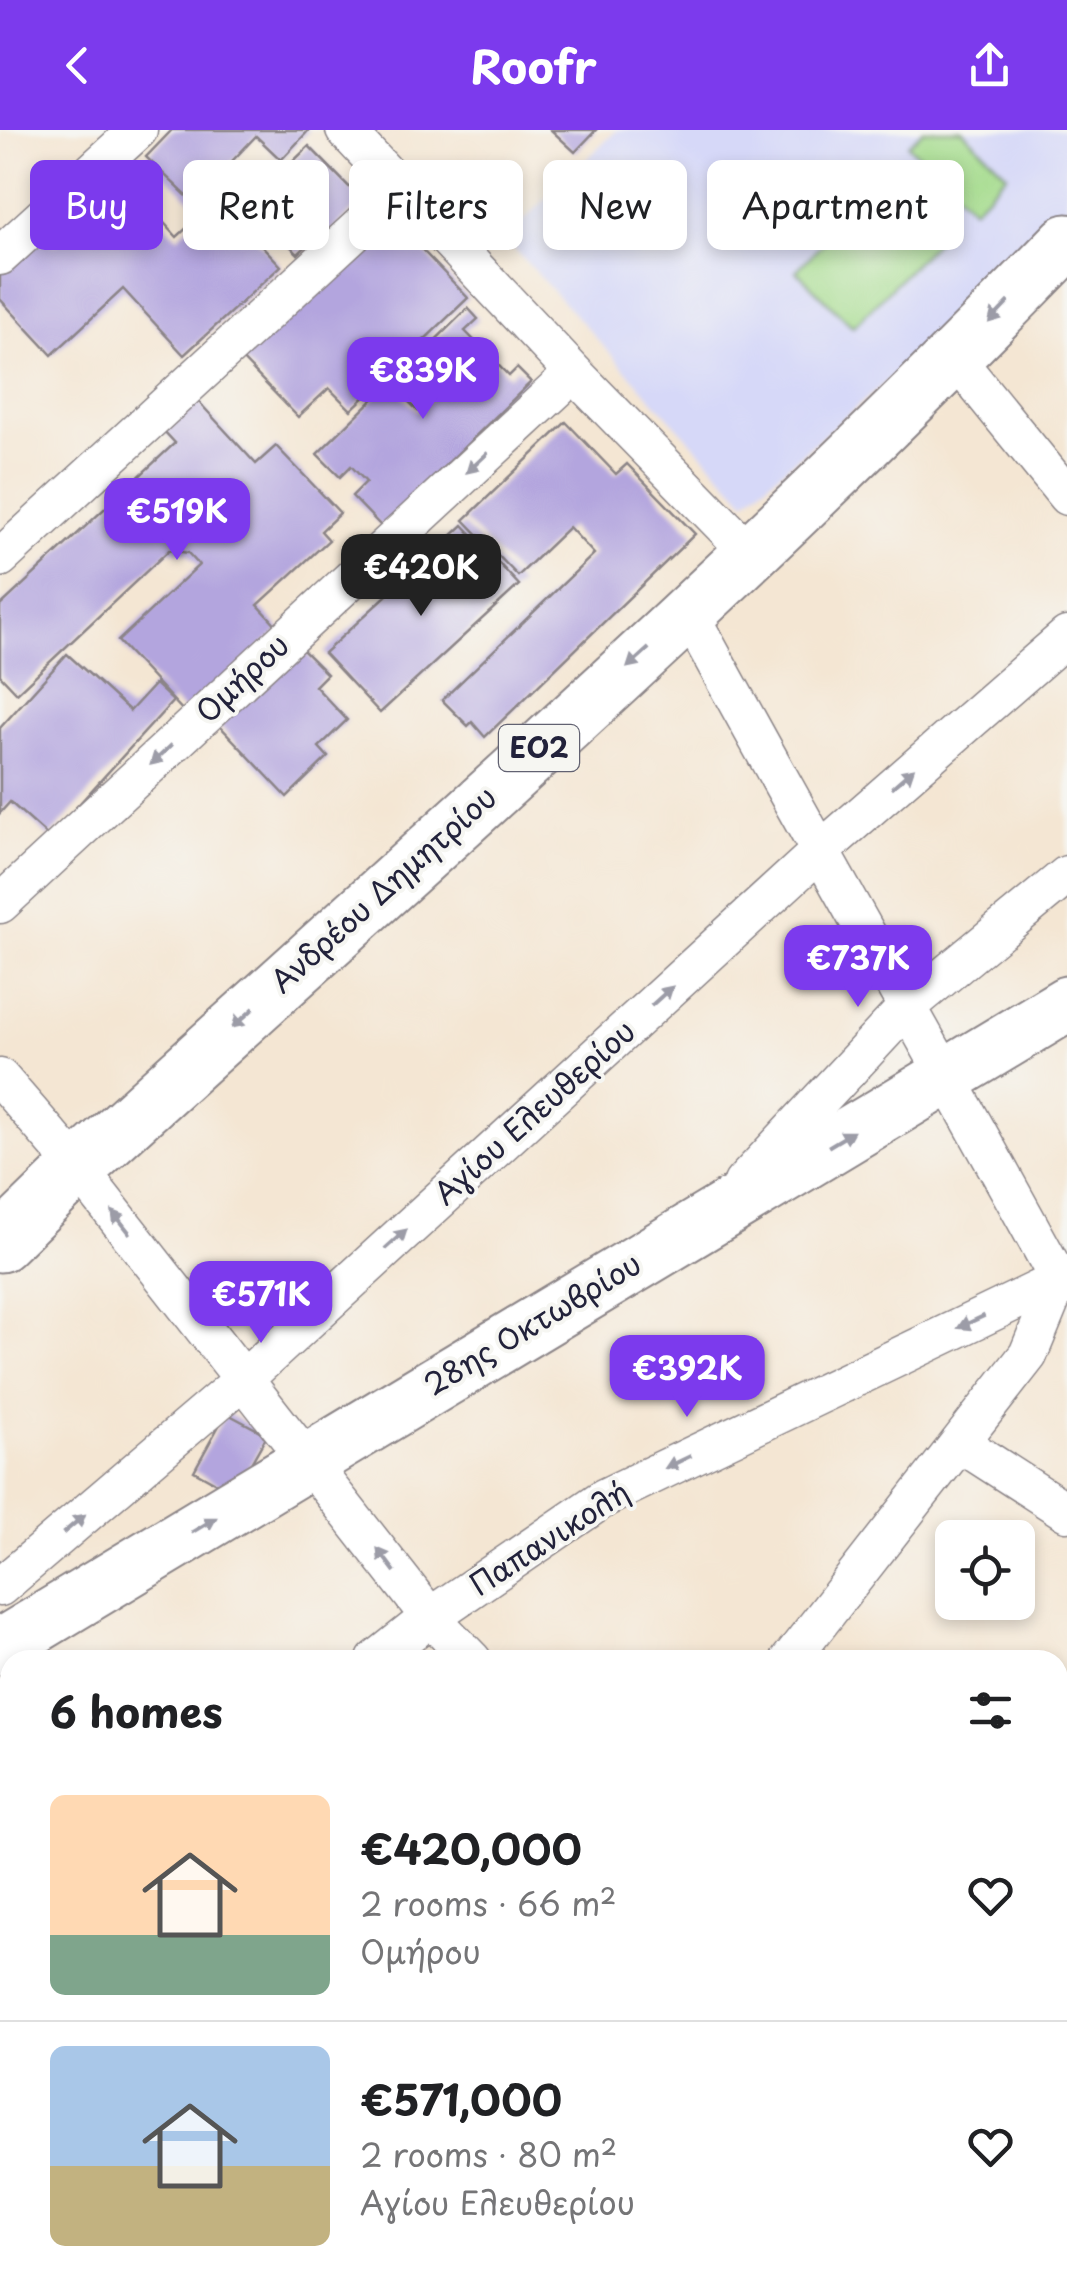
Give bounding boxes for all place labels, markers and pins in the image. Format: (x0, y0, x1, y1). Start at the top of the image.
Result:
pin: €839K (353, 337, 493, 422)
pin: €519K (107, 478, 247, 563)
pin: €420K (351, 534, 491, 619)
pin: €737K (788, 925, 928, 1010)
pin: €571K (191, 1261, 331, 1346)
pin: €392K (617, 1335, 757, 1420)

